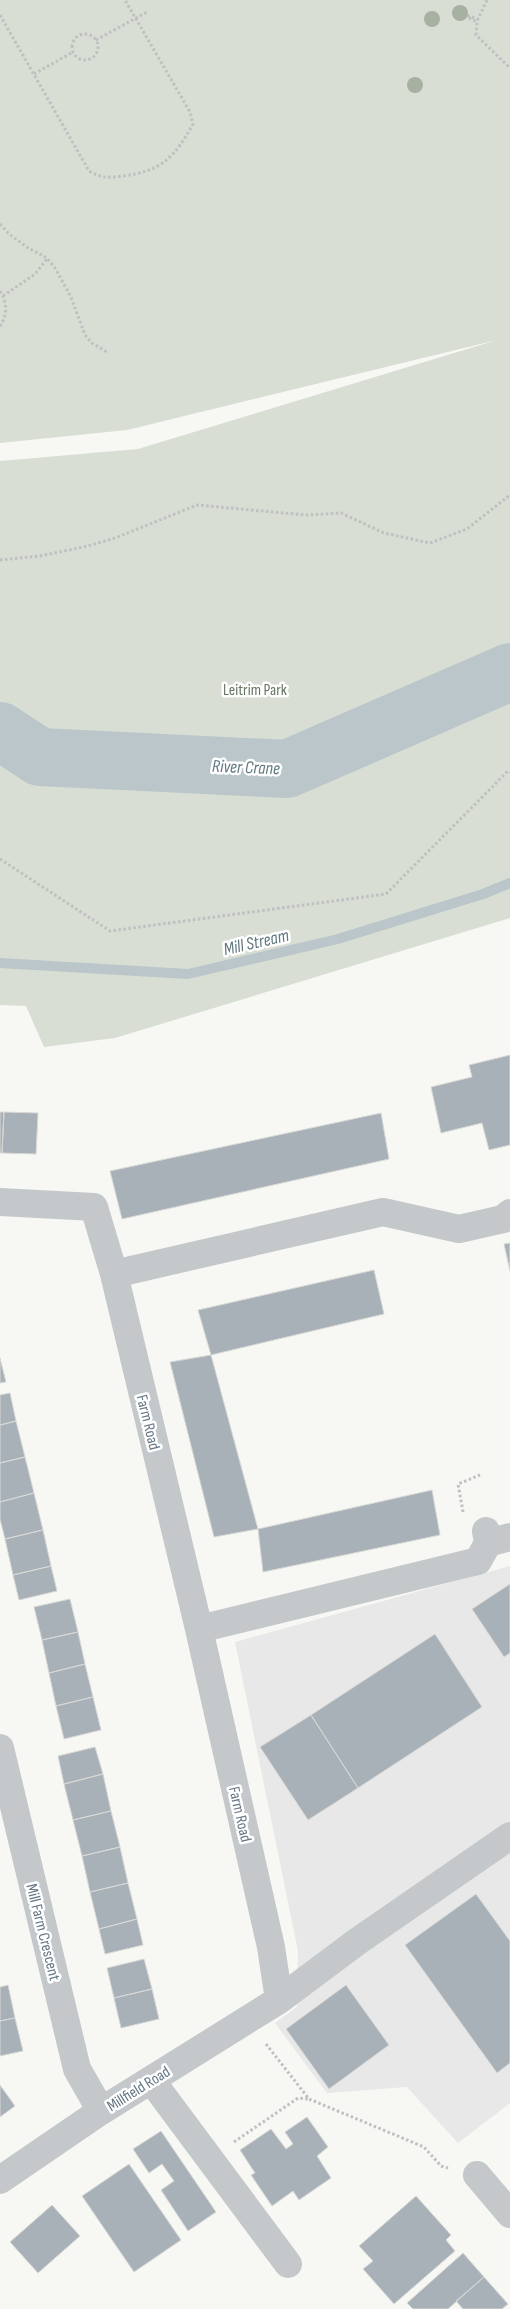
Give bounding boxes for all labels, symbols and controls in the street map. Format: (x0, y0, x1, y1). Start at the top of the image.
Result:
park label: Leitrim Park (223, 681, 287, 700)
water label: River Crane (212, 756, 280, 779)
water label: Mill Stream (221, 925, 291, 960)
street label: Farm Road (132, 1393, 164, 1452)
street label: Farm Road (224, 1785, 255, 1844)
street label: Mill Farm Crescent (21, 1882, 64, 1983)
street label: Millfield Road (104, 2062, 174, 2116)

